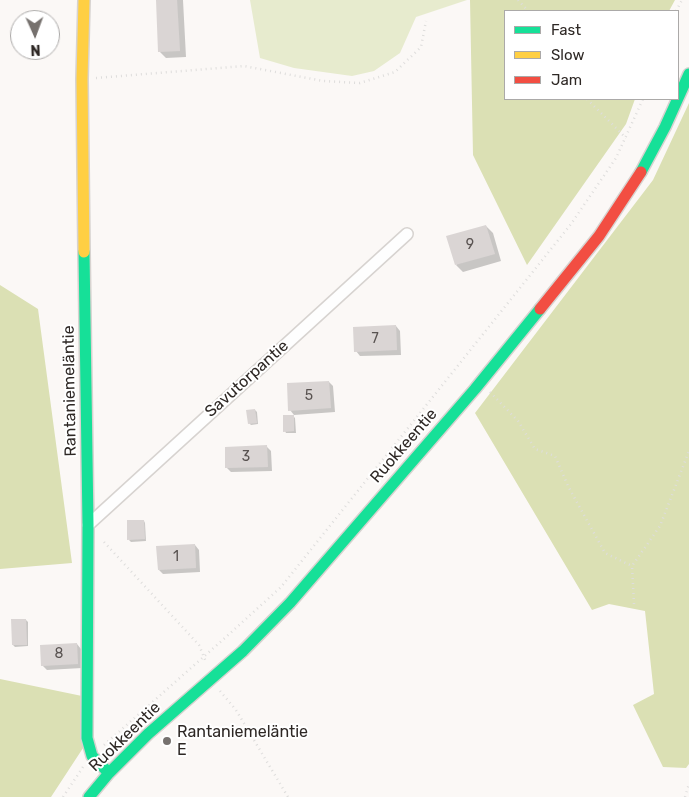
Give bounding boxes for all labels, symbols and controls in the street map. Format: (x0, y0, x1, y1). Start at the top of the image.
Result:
north arrow (10, 10, 60, 60)
legend (504, 10, 679, 100)
text: Fast (551, 21, 581, 39)
text: N (30, 41, 41, 58)
text: Slow (551, 46, 584, 64)
text: Jam (551, 71, 582, 89)
house number: 9 (466, 237, 474, 253)
street label: Rantaniemeläntie (59, 325, 81, 457)
house number: 7 (371, 331, 379, 347)
street label: Savutorpantie (201, 337, 293, 421)
house number: 5 (305, 388, 313, 404)
street label: Ruokkeentie (367, 405, 441, 487)
house number: 3 (242, 449, 250, 465)
house number: 1 (173, 549, 179, 565)
house number: 8 (55, 646, 63, 662)
street label: Ruokkeentie (85, 698, 165, 776)
place label: Rantaniemeläntie E (177, 722, 308, 760)
marker: Rantaniemeläntie E (161, 735, 173, 747)

